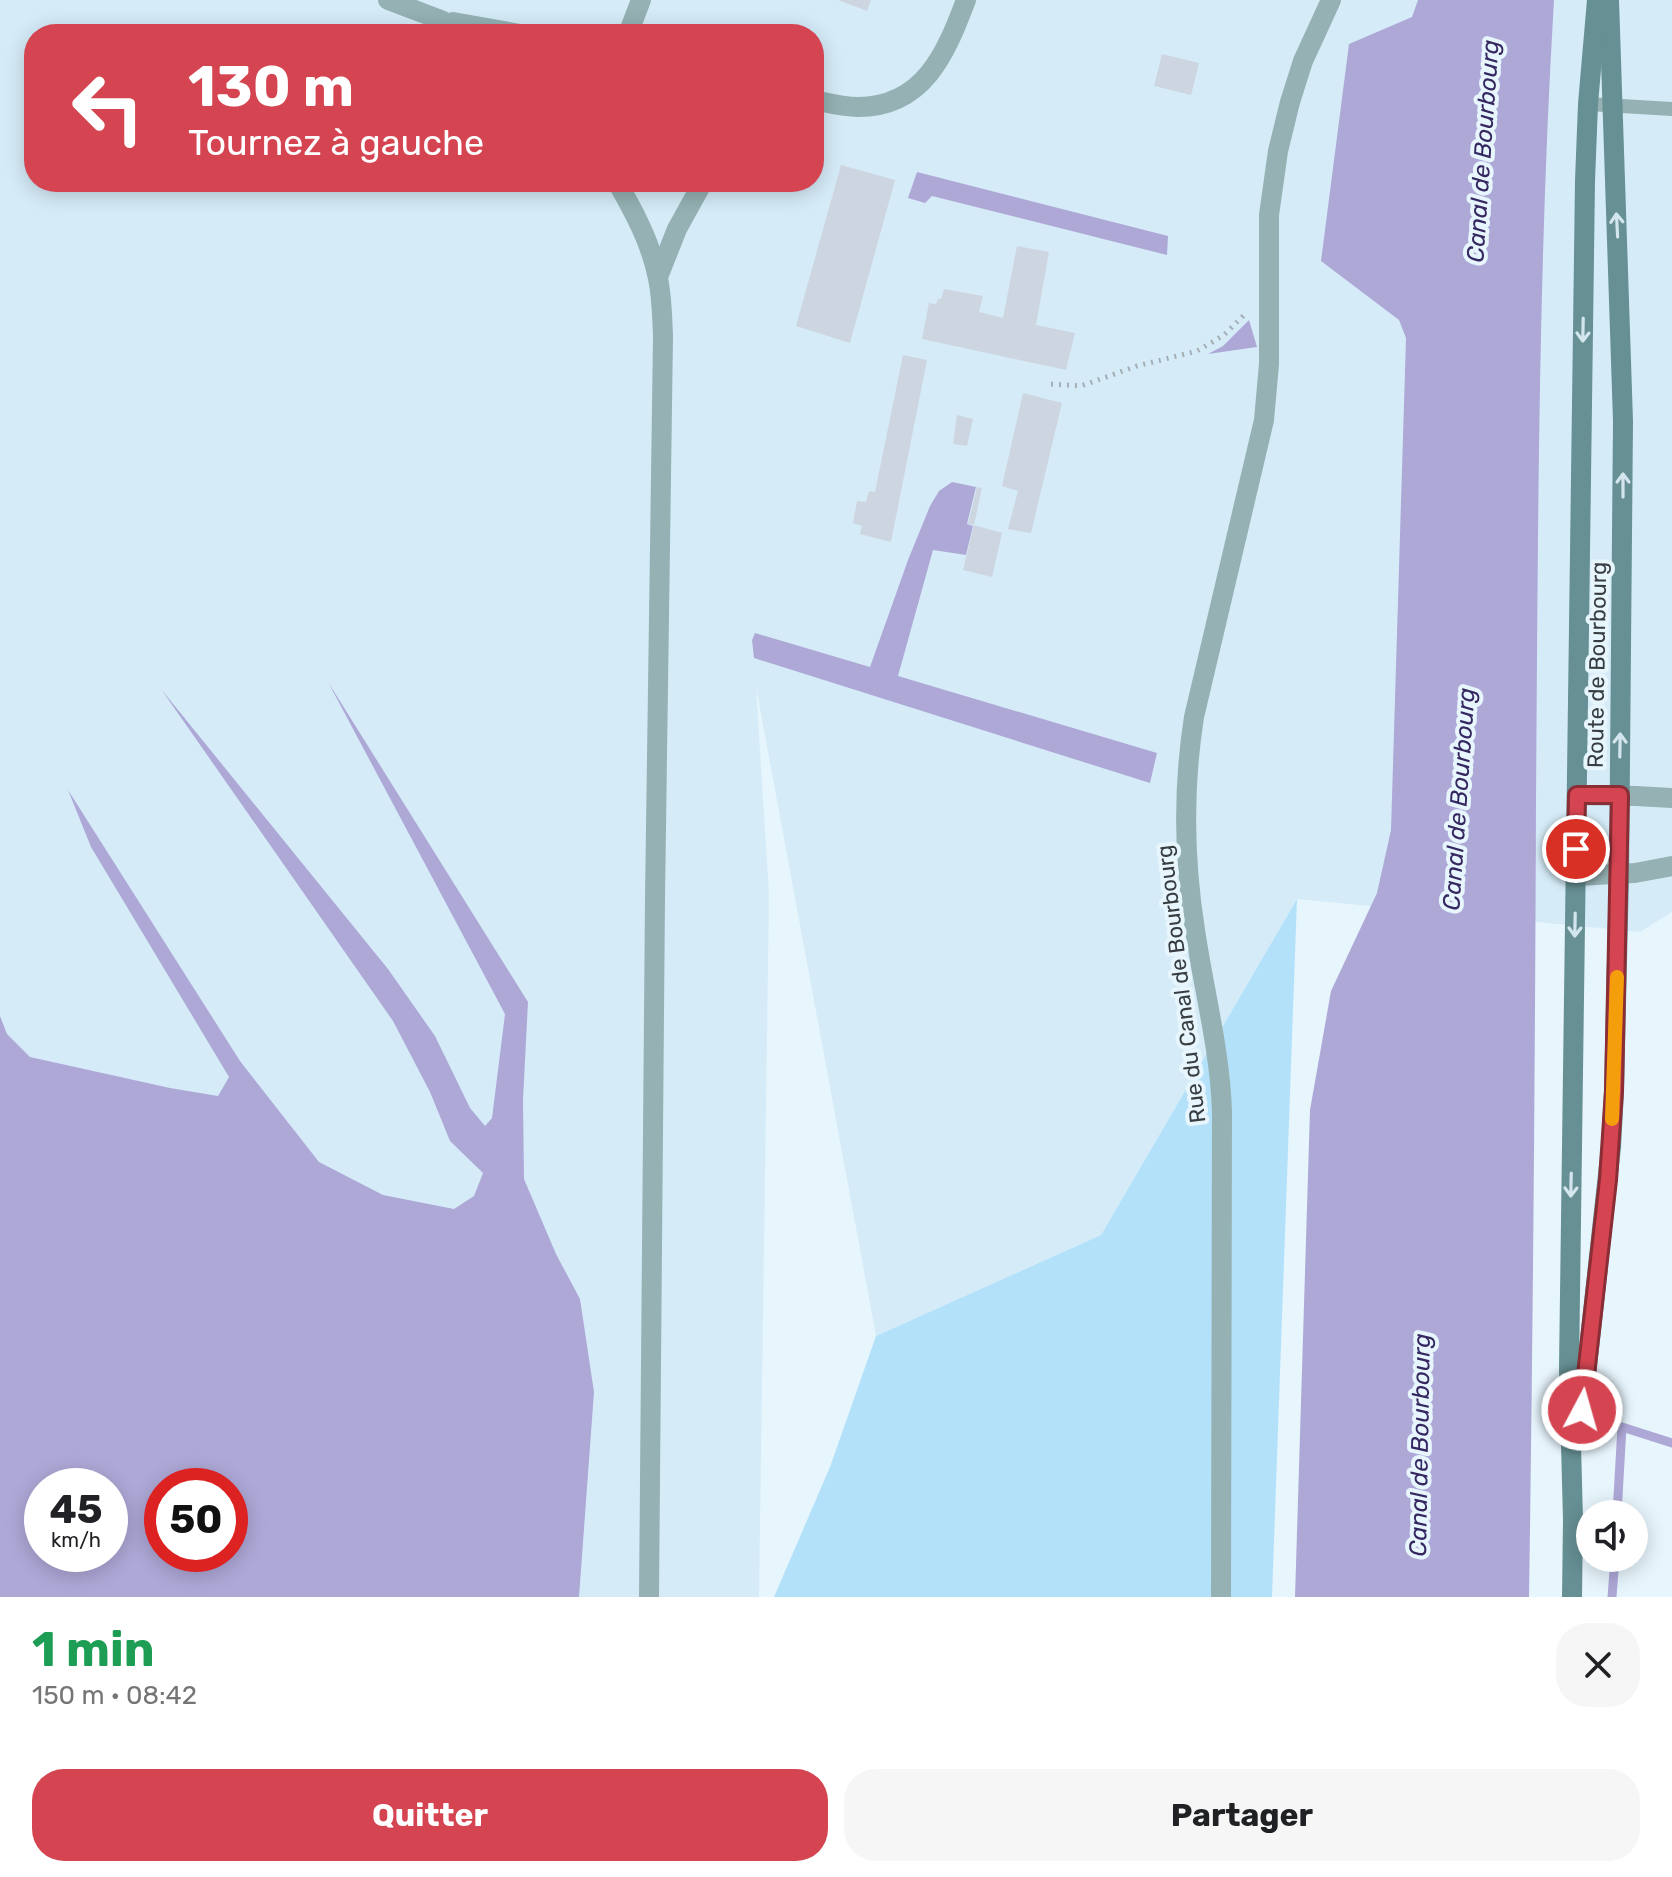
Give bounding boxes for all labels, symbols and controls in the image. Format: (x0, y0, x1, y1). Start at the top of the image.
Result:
water label: Canal de Bourbourg (1461, 39, 1505, 263)
text: 130 m (188, 54, 354, 120)
icon: left (56, 56, 160, 160)
text: Tournez à gauche (188, 121, 484, 164)
one-way arrow (1609, 212, 1624, 239)
one-way arrow (1575, 316, 1591, 343)
one-way arrow (1615, 472, 1631, 499)
street label: Route de Bourbourg (1582, 562, 1612, 768)
water label: Canal de Bourbourg (1437, 687, 1481, 911)
one-way arrow (1612, 732, 1628, 759)
pin (1542, 815, 1610, 883)
icon: arrive (1554, 827, 1598, 871)
street label: Rue du Canal de Bourbourg (1151, 843, 1211, 1125)
one-way arrow (1567, 911, 1583, 938)
one-way arrow (1564, 1171, 1579, 1198)
water label: Canal de Bourbourg (1404, 1333, 1436, 1557)
position arrow (1540, 1368, 1624, 1452)
speed limit sign: 50 (144, 1468, 248, 1572)
text: 45 (49, 1486, 103, 1533)
map controls (1576, 1500, 1648, 1572)
button: sound (1576, 1500, 1648, 1572)
text: km/h (51, 1528, 101, 1552)
text: 1 min (32, 1621, 155, 1678)
button: close (1556, 1623, 1640, 1707)
text: 150 m · 08:42 (32, 1680, 197, 1711)
button: Quitter (32, 1769, 828, 1861)
button: Partager (844, 1769, 1640, 1861)

